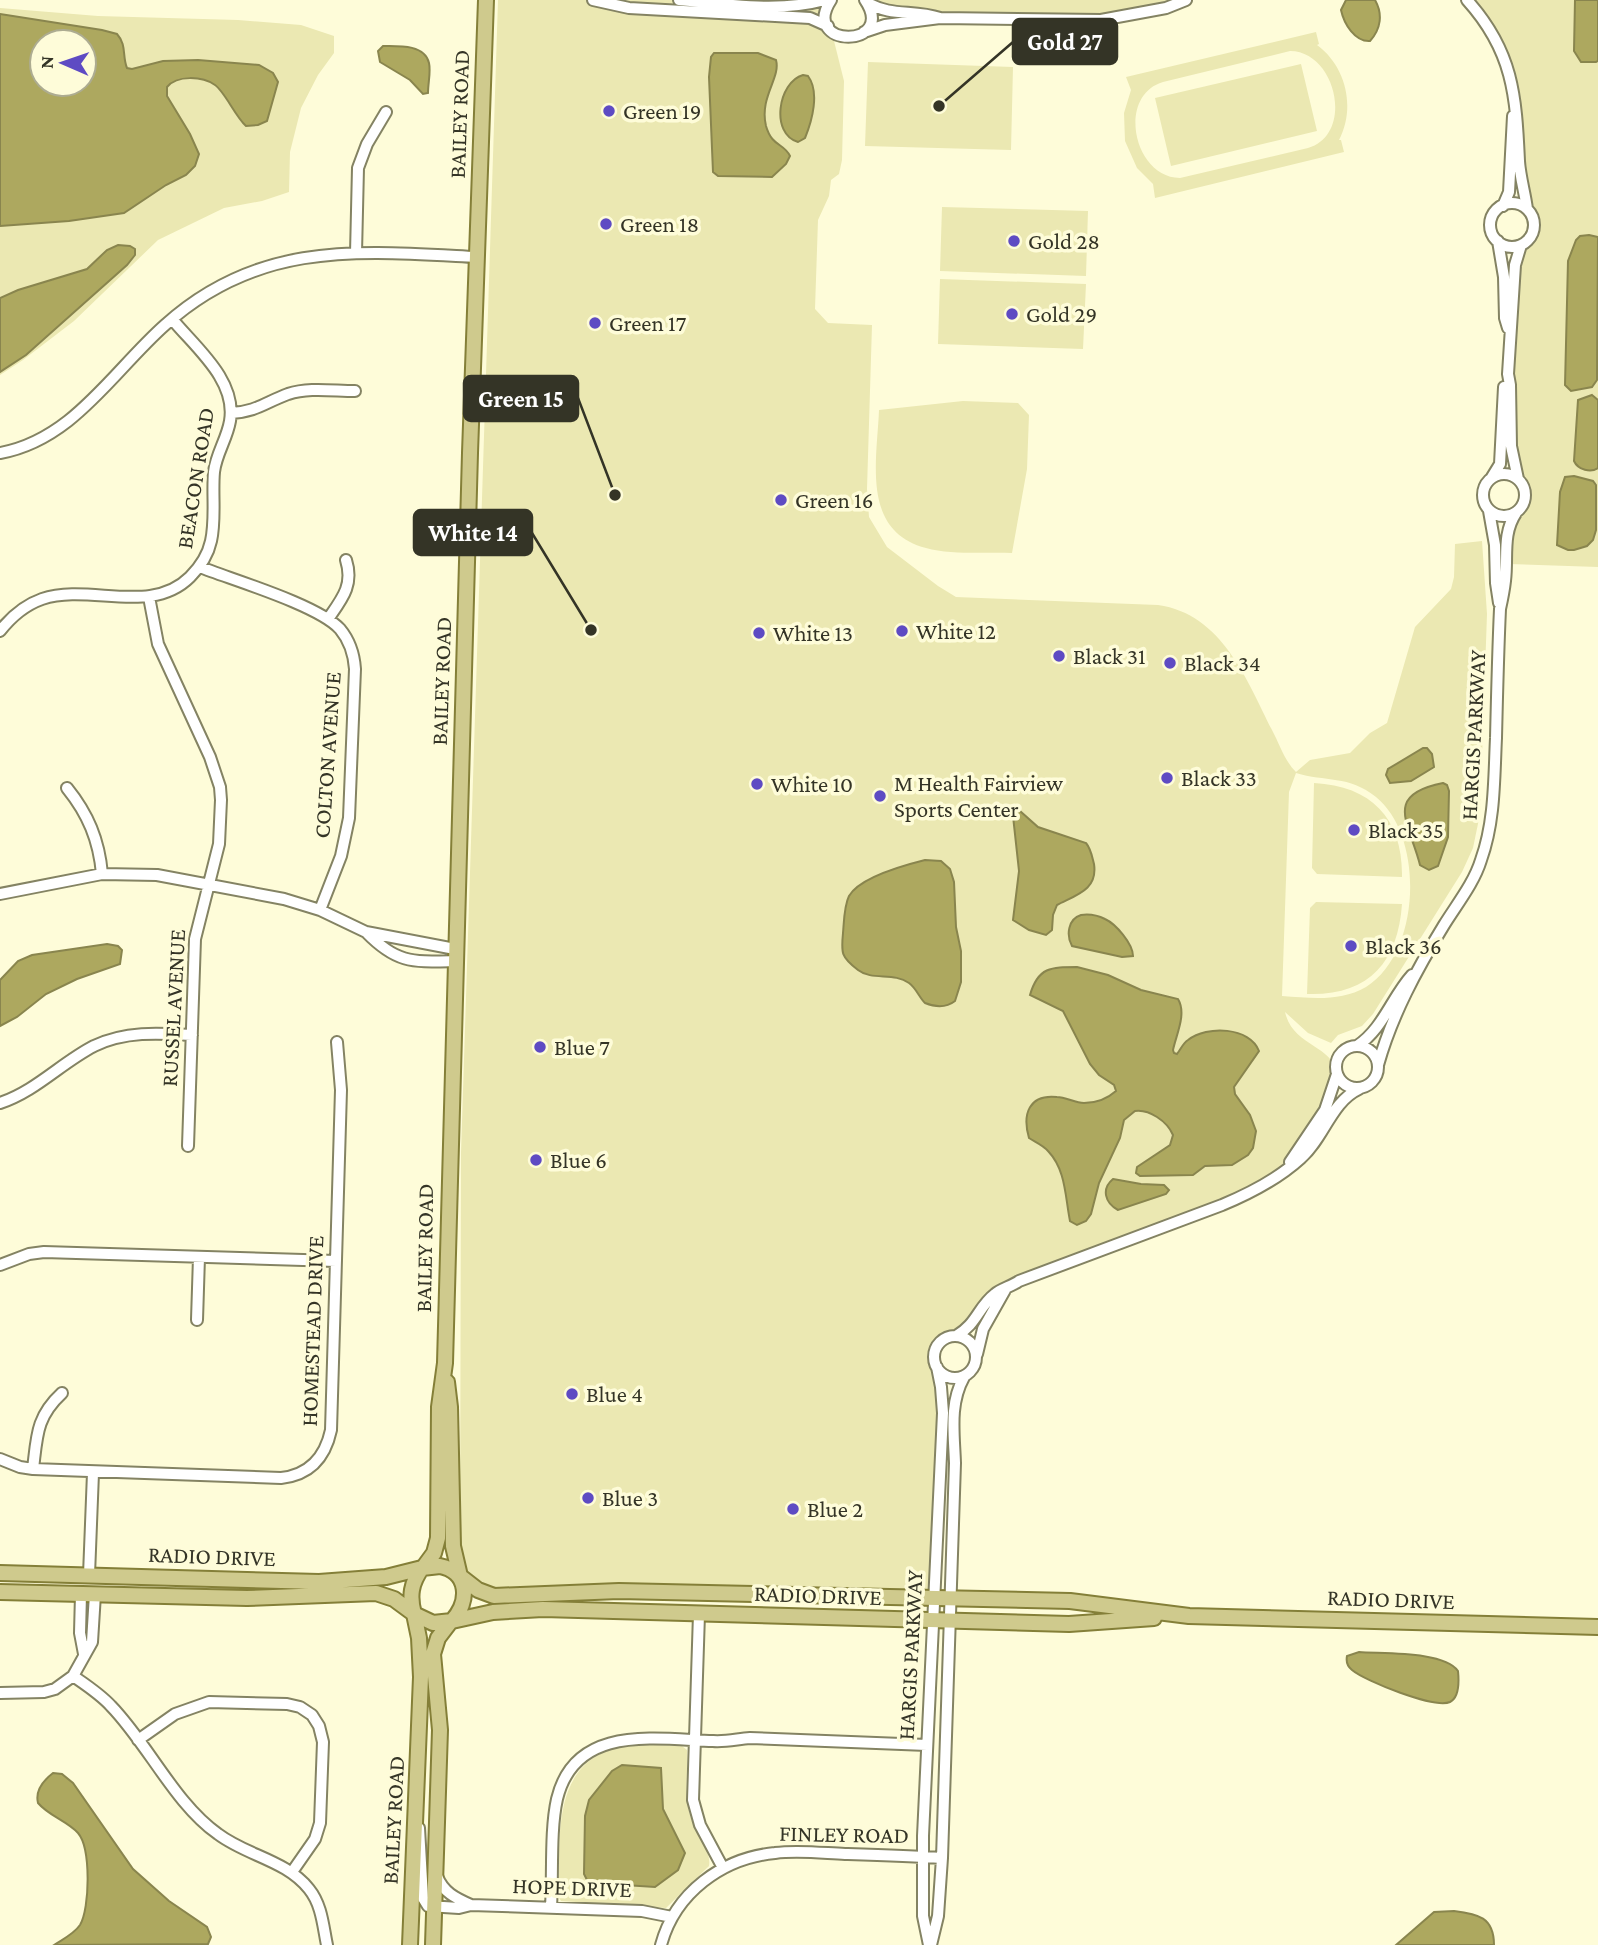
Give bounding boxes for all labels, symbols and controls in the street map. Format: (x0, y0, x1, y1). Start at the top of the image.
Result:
callout: Gold 27 (1013, 19, 1117, 64)
north arrow (28, 28, 98, 98)
text: Gold 27 (1027, 28, 1103, 55)
street label: BAILEY ROAD (444, 49, 474, 179)
text: N (36, 56, 57, 69)
place label: Green 19 (623, 98, 701, 124)
marker: Green 19 (601, 103, 617, 119)
place label: Green 18 (620, 211, 699, 237)
marker: Green 18 (598, 216, 614, 232)
place label: Gold 28 (1028, 228, 1100, 254)
marker: Gold 28 (1006, 233, 1022, 249)
place label: Gold 29 (1026, 301, 1097, 327)
marker: Gold 29 (1004, 306, 1020, 322)
place label: Green 17 (609, 310, 687, 336)
marker: Green 17 (587, 315, 603, 331)
callout: Green 15 (464, 376, 578, 421)
text: Green 15 (478, 385, 564, 412)
street label: BEACON ROAD (171, 406, 219, 550)
place label: Green 16 (795, 487, 873, 513)
marker: Green 16 (773, 492, 789, 508)
callout: White 14 (414, 510, 532, 555)
text: White 14 (427, 519, 518, 546)
street label: BAILEY ROAD (426, 616, 456, 746)
place label: White 12 (916, 618, 996, 644)
place label: White 13 (773, 620, 853, 646)
marker: White 12 (894, 623, 910, 639)
marker: White 13 (751, 625, 767, 641)
place label: Black 31 (1073, 643, 1146, 669)
marker: Black 31 (1051, 648, 1067, 664)
street label: HARGIS PARKWAY (1456, 648, 1490, 821)
place label: Black 34 (1184, 650, 1261, 676)
marker: Black 34 (1162, 655, 1178, 671)
street label: COLTON AVENUE (308, 671, 346, 839)
place label: Black 33 (1181, 765, 1257, 791)
place label: M Health Fairview Sports Center (894, 770, 1063, 822)
marker: Black 33 (1159, 770, 1175, 786)
place label: White 10 (771, 771, 853, 797)
marker: White 10 (749, 776, 765, 792)
marker: M Health Fairview Sports Center (872, 788, 888, 804)
place label: Black 35 (1368, 817, 1444, 843)
marker: Black 35 (1346, 822, 1362, 838)
street label: RUSSEL AVENUE (156, 928, 190, 1088)
place label: Black 36 (1365, 933, 1442, 959)
marker: Black 36 (1343, 938, 1359, 954)
place label: Blue 7 (554, 1034, 610, 1060)
marker: Blue 7 (532, 1039, 548, 1055)
place label: Blue 6 (550, 1147, 607, 1173)
marker: Blue 6 (528, 1152, 544, 1168)
street label: BAILEY ROAD (410, 1183, 438, 1313)
street label: HOMESTEAD DRIVE (296, 1235, 328, 1427)
place label: Blue 4 (586, 1381, 643, 1407)
marker: Blue 4 (564, 1386, 580, 1402)
place label: Blue 3 (602, 1485, 658, 1511)
marker: Blue 3 (580, 1490, 596, 1506)
place label: Blue 2 (807, 1496, 863, 1522)
marker: Blue 2 (785, 1501, 801, 1517)
street label: RADIO DRIVE (148, 1541, 276, 1571)
street label: HARGIS PARKWAY (893, 1568, 927, 1741)
street label: RADIO DRIVE (754, 1580, 882, 1610)
street label: RADIO DRIVE (1327, 1584, 1455, 1614)
street label: BAILEY ROAD (377, 1755, 409, 1885)
street label: FINLEY ROAD (779, 1820, 909, 1848)
street label: HOPE DRIVE (512, 1872, 632, 1902)

